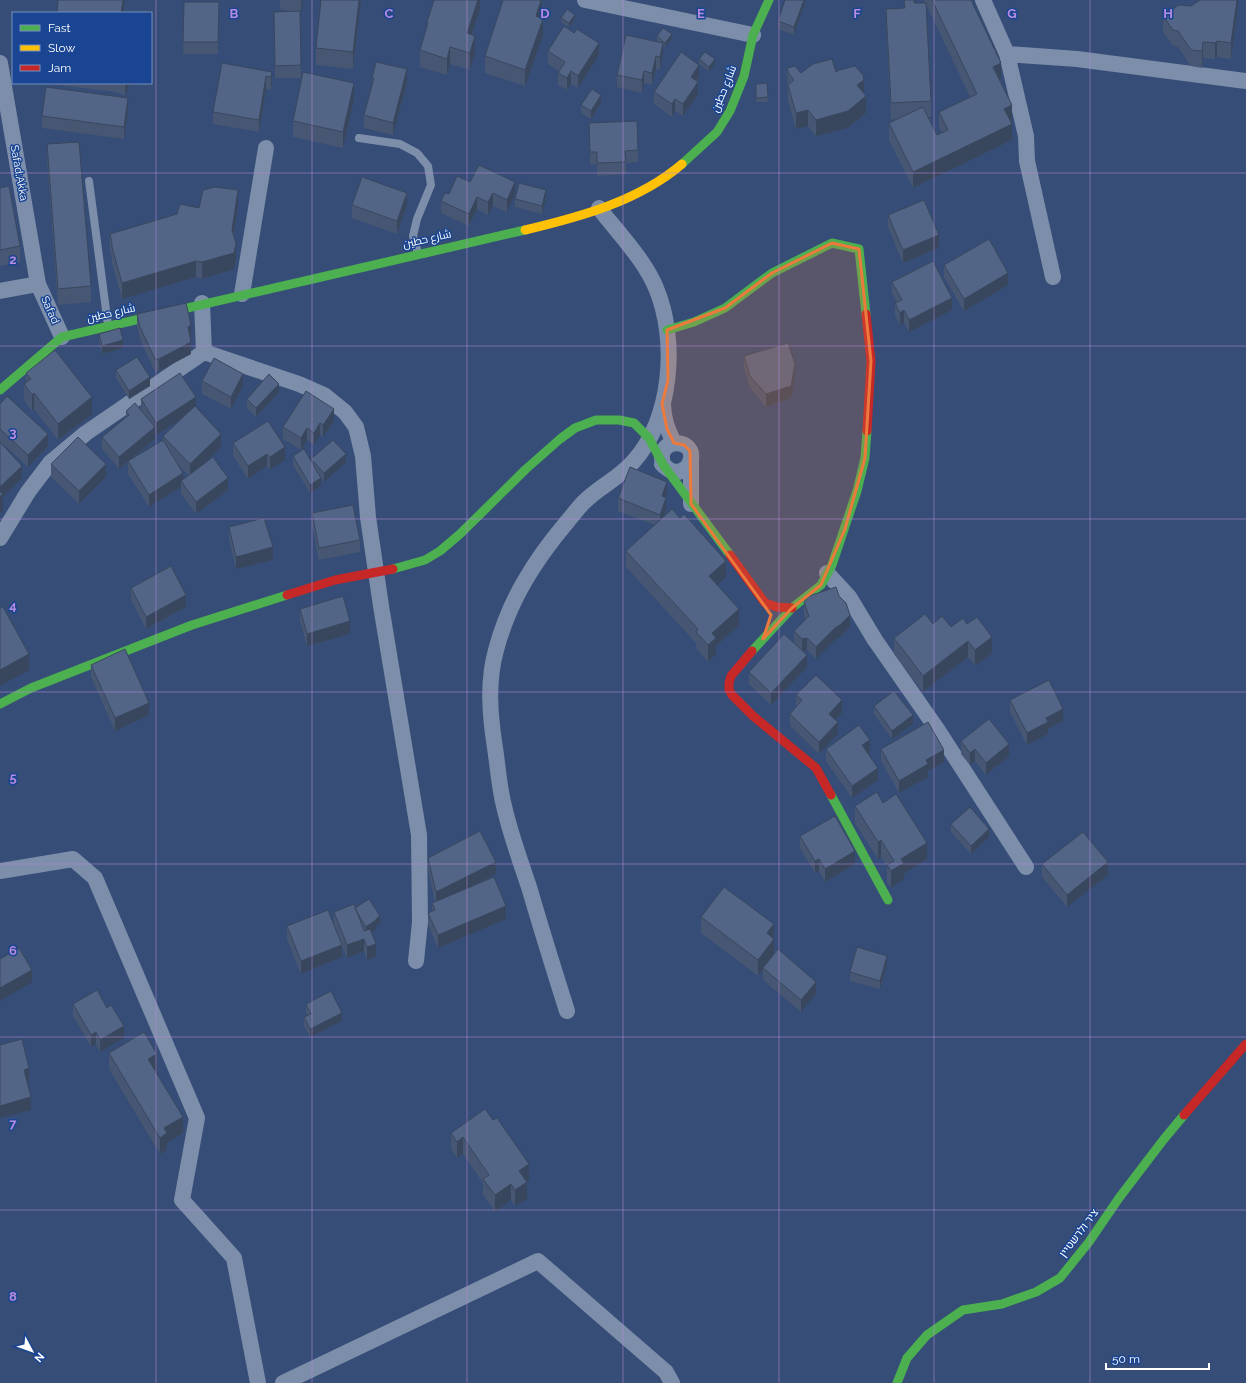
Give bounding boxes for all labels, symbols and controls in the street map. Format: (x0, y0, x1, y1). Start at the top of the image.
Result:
text: B (230, 6, 239, 21)
text: C (385, 6, 394, 21)
text: D (540, 6, 550, 21)
text: E (697, 6, 705, 21)
text: F (853, 6, 861, 21)
text: G (1007, 6, 1017, 21)
text: H (1163, 6, 1173, 21)
legend (12, 12, 152, 84)
text: Fast (48, 21, 71, 35)
text: Slow (48, 41, 75, 55)
text: Jam (48, 61, 71, 75)
street label: شارع حطين (709, 64, 740, 115)
street label: Safad;Akka (8, 144, 30, 202)
street label: شارع حطين (401, 227, 453, 252)
text: 2 (9, 252, 17, 267)
street label: Safad (38, 294, 62, 326)
street label: شارع حطين (85, 301, 137, 326)
text: 3 (9, 425, 17, 440)
text: 4 (9, 598, 17, 613)
text: 5 (9, 770, 17, 785)
text: 6 (9, 943, 17, 958)
text: 7 (9, 1116, 17, 1131)
street label: ציר ולרשטיין (1057, 1206, 1101, 1260)
text: 8 (9, 1289, 17, 1304)
north arrow (12, 1331, 52, 1371)
scale bar (1106, 1345, 1209, 1371)
text: N (32, 1350, 47, 1365)
text: 50 m (1112, 1352, 1140, 1366)

